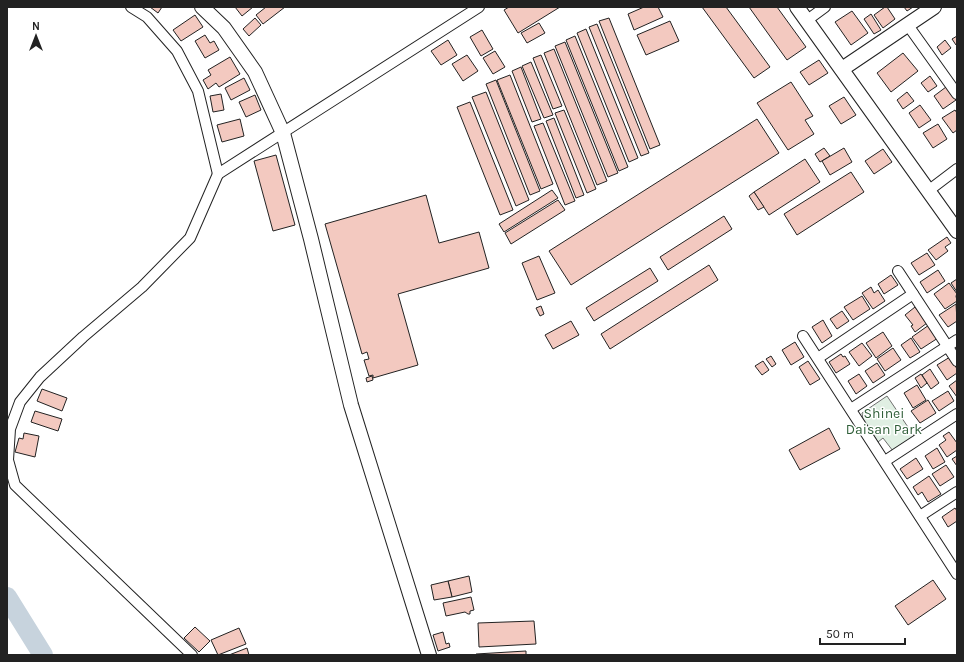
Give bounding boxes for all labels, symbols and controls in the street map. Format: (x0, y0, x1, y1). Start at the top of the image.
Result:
north arrow (16, 16, 56, 56)
text: N (32, 20, 40, 33)
park label: Shinei Daisan Park (846, 405, 922, 438)
scale bar (820, 620, 905, 646)
text: 50 m (826, 627, 854, 641)

